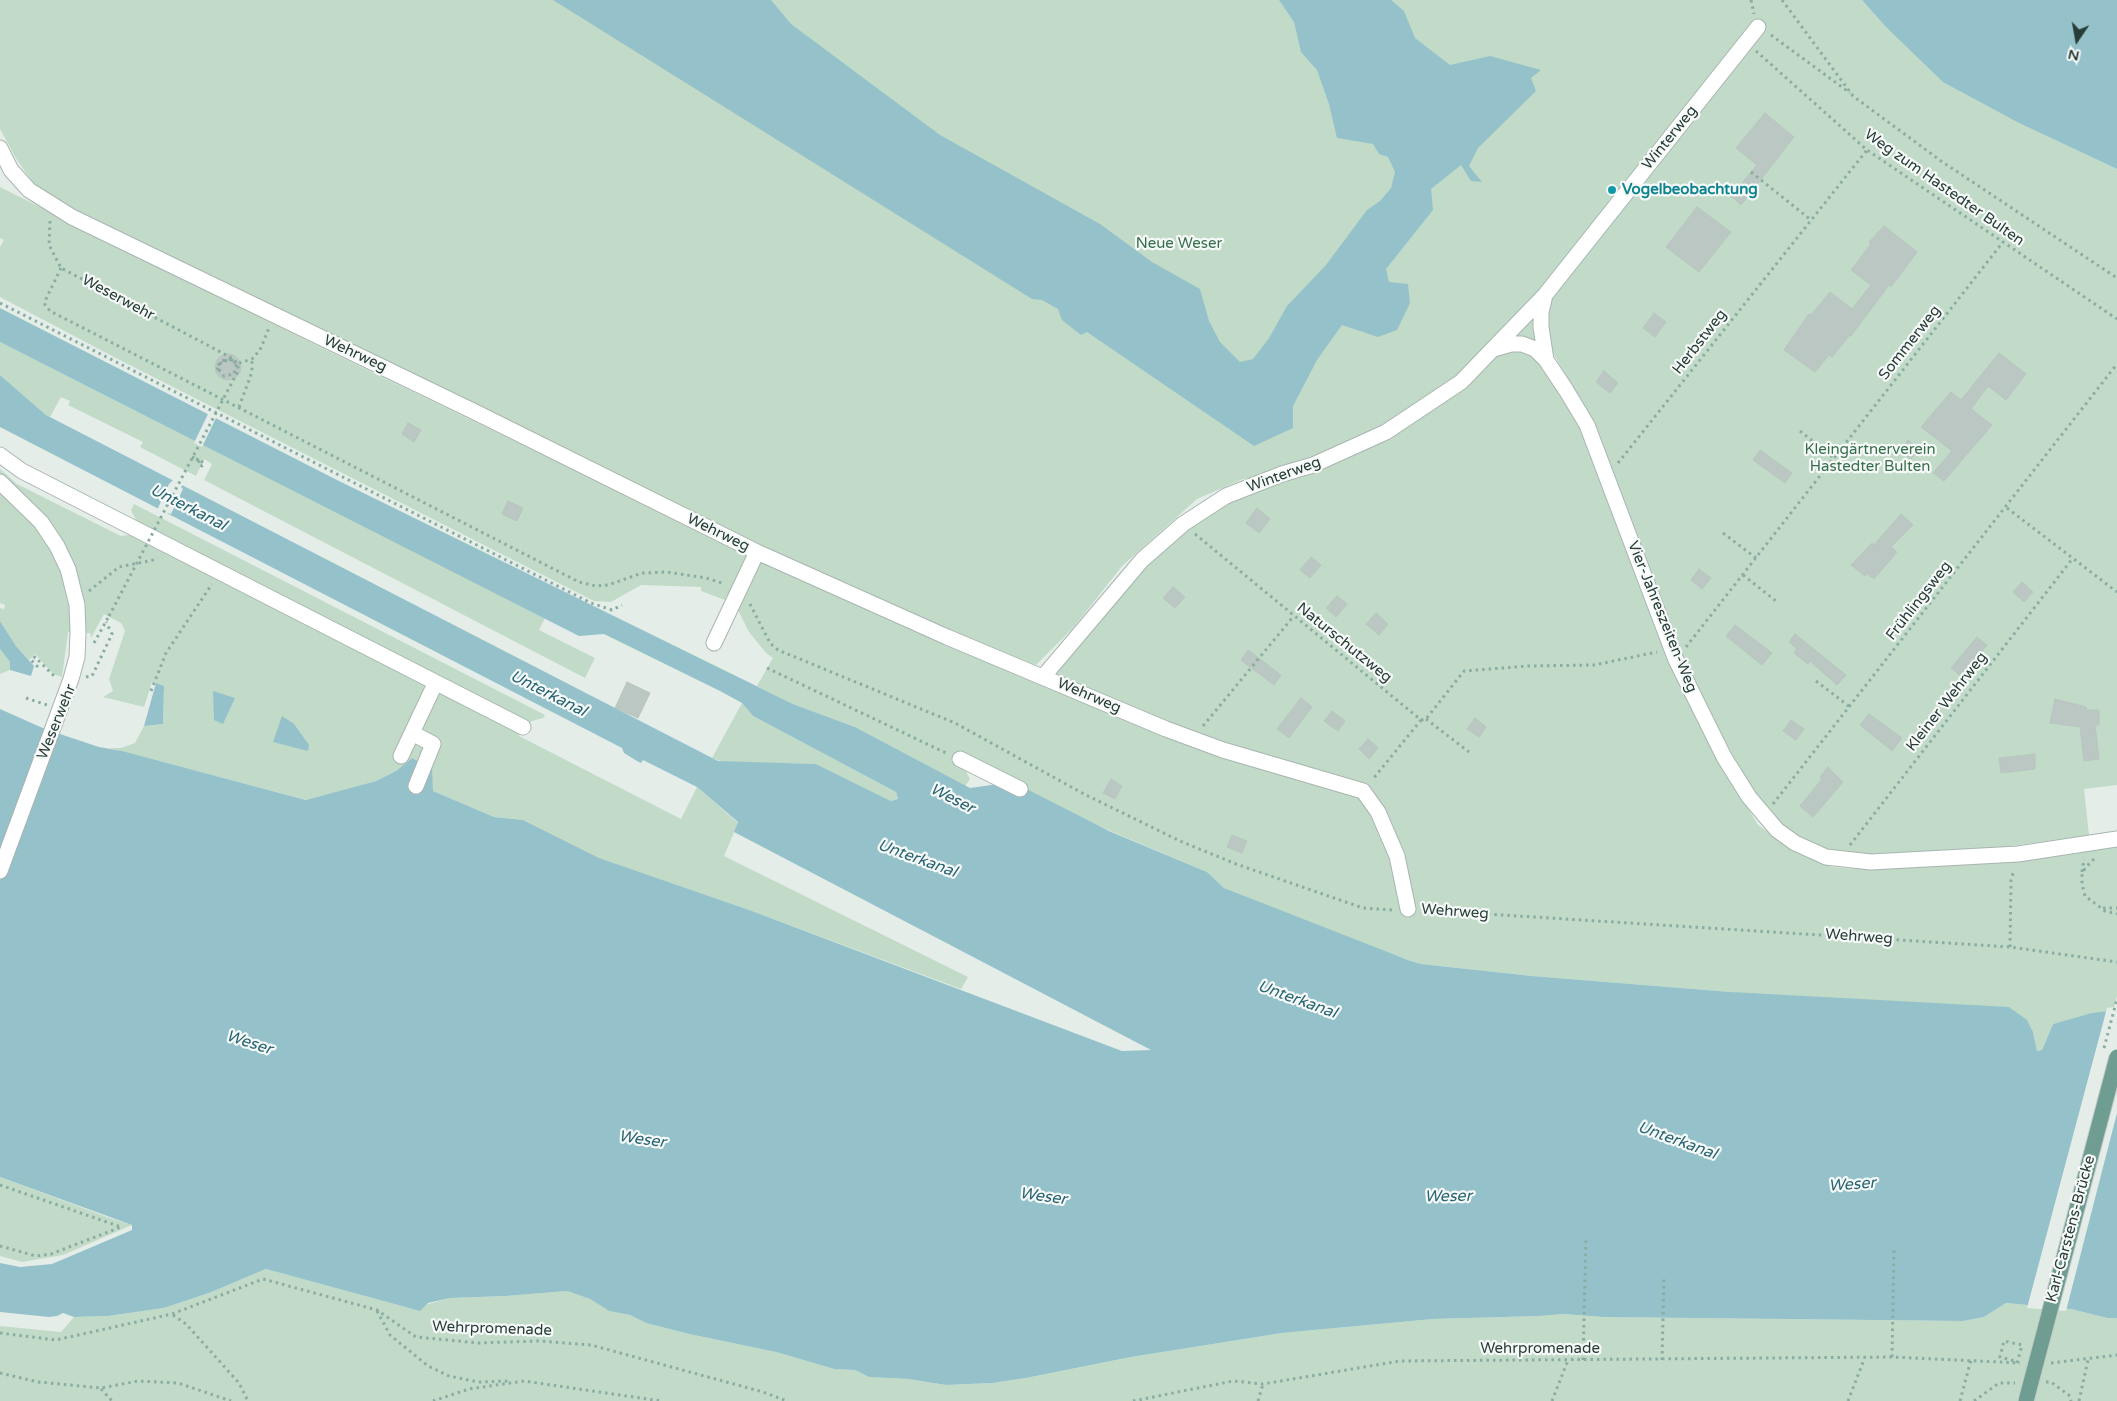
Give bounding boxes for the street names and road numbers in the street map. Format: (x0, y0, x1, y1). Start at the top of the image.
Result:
street label: Winterweg (1639, 102, 1701, 174)
street label: Weg zum Hastedter Bulten (1861, 126, 2027, 250)
street label: Weserwehr (79, 271, 157, 325)
street label: Sommerweg (1875, 302, 1945, 384)
street label: Herbstweg (1669, 306, 1731, 378)
street label: Wehrweg (321, 332, 389, 376)
street label: Winterweg (1245, 453, 1323, 497)
street label: Wehrweg (684, 510, 752, 556)
street label: Vier-Jahreszeiten-Weg (1623, 539, 1701, 695)
street label: Frühlingsweg (1882, 558, 1956, 644)
street label: Naturschutzweg (1293, 599, 1395, 687)
street label: Kleiner Wehrweg (1903, 649, 1991, 755)
street label: Wehrweg (1054, 675, 1124, 717)
street label: Weserwehr (34, 682, 80, 762)
street label: Wehrweg (1421, 901, 1489, 923)
street label: Wehrweg (1825, 926, 1893, 948)
street label: Karl-Carstens-Brücke (2043, 1154, 2099, 1304)
street label: Wehrpromenade (432, 1318, 552, 1340)
street label: Wehrpromenade (1480, 1340, 1600, 1358)

